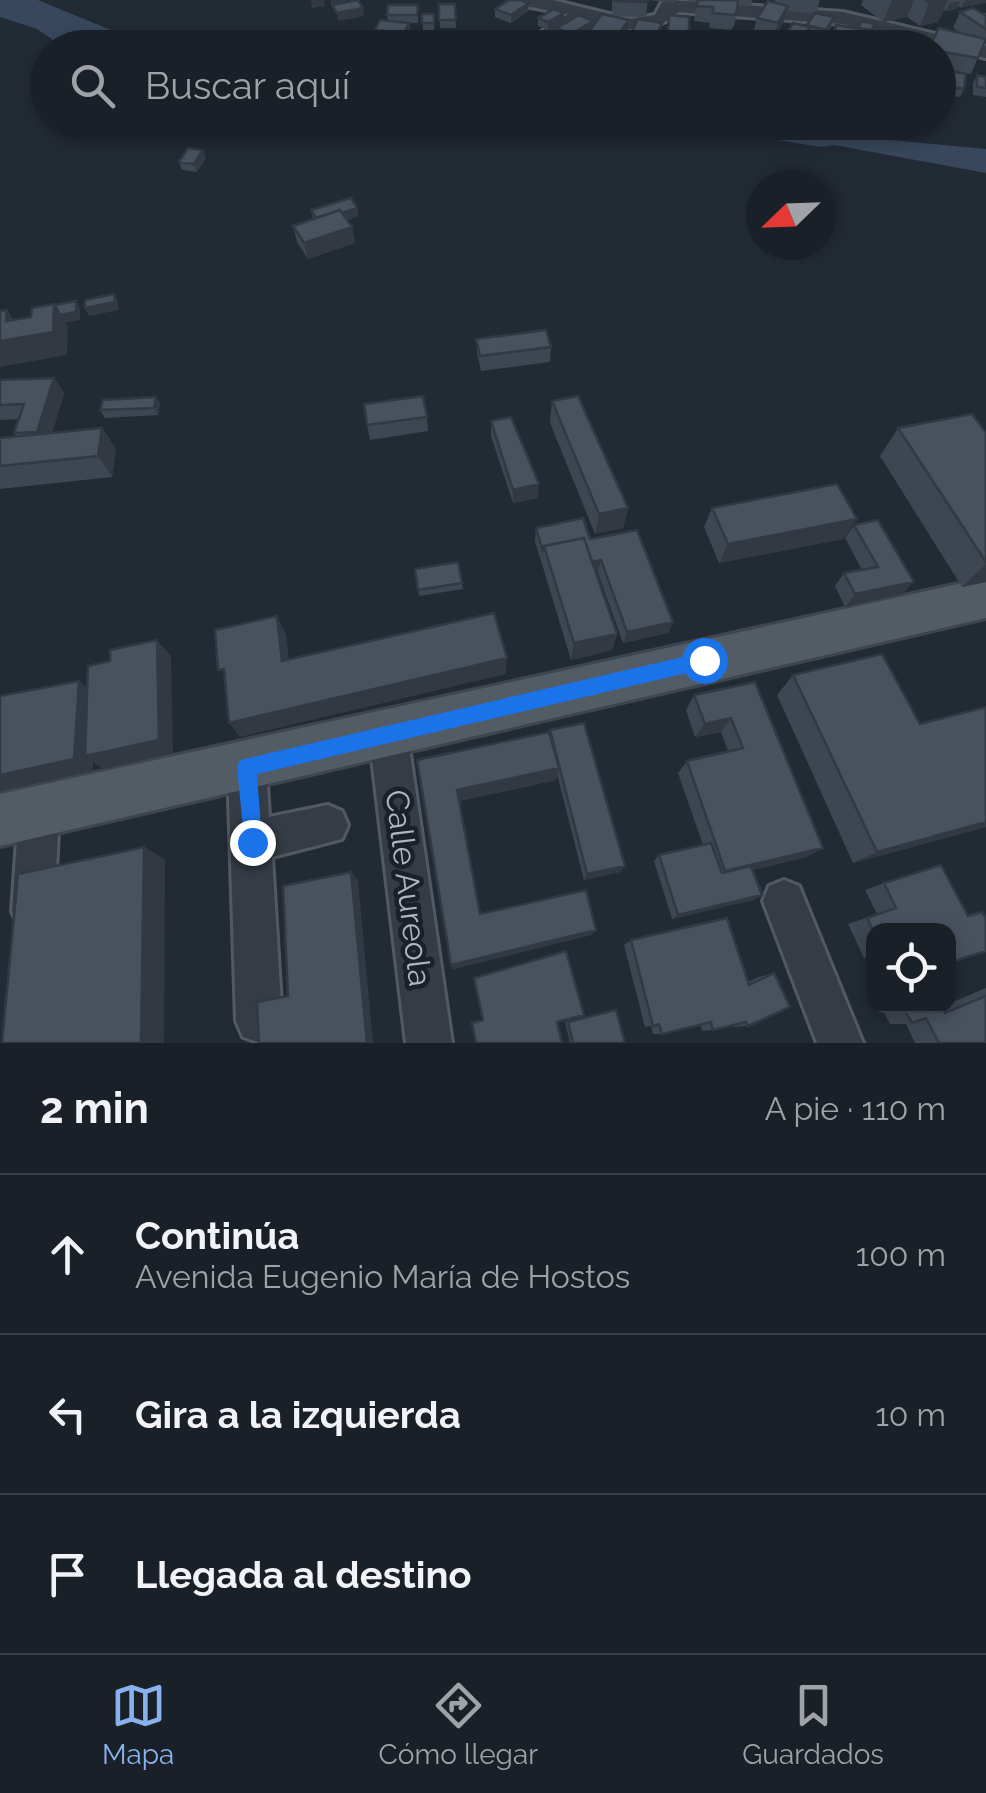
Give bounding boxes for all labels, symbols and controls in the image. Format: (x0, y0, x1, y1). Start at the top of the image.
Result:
search box (30, 30, 956, 140)
icon: search (65, 58, 120, 113)
text: Buscar aquí (145, 63, 350, 108)
north arrow (746, 170, 836, 260)
route start (682, 638, 728, 684)
street label: Calle Aureola (379, 788, 439, 988)
route end (230, 820, 276, 866)
map controls (866, 923, 956, 1013)
button: locate (866, 923, 956, 1013)
text: 2 min (40, 1084, 149, 1133)
text: A pie · 110 m (765, 1090, 946, 1127)
text: Continúa (135, 1213, 299, 1258)
icon: ahead (40, 1227, 95, 1282)
text: 100 m (856, 1236, 946, 1273)
text: Avenida Eugenio María de Hostos (135, 1258, 630, 1295)
icon: left (40, 1387, 95, 1442)
text: Gira a la izquierda (135, 1392, 461, 1437)
text: 10 m (875, 1396, 946, 1433)
icon: arrive (40, 1547, 95, 1602)
text: Llegada al destino (135, 1552, 472, 1597)
tab: Mapa (102, 1678, 174, 1771)
tab: Cómo llegar (379, 1678, 538, 1771)
tab: Guardados (742, 1678, 884, 1771)

